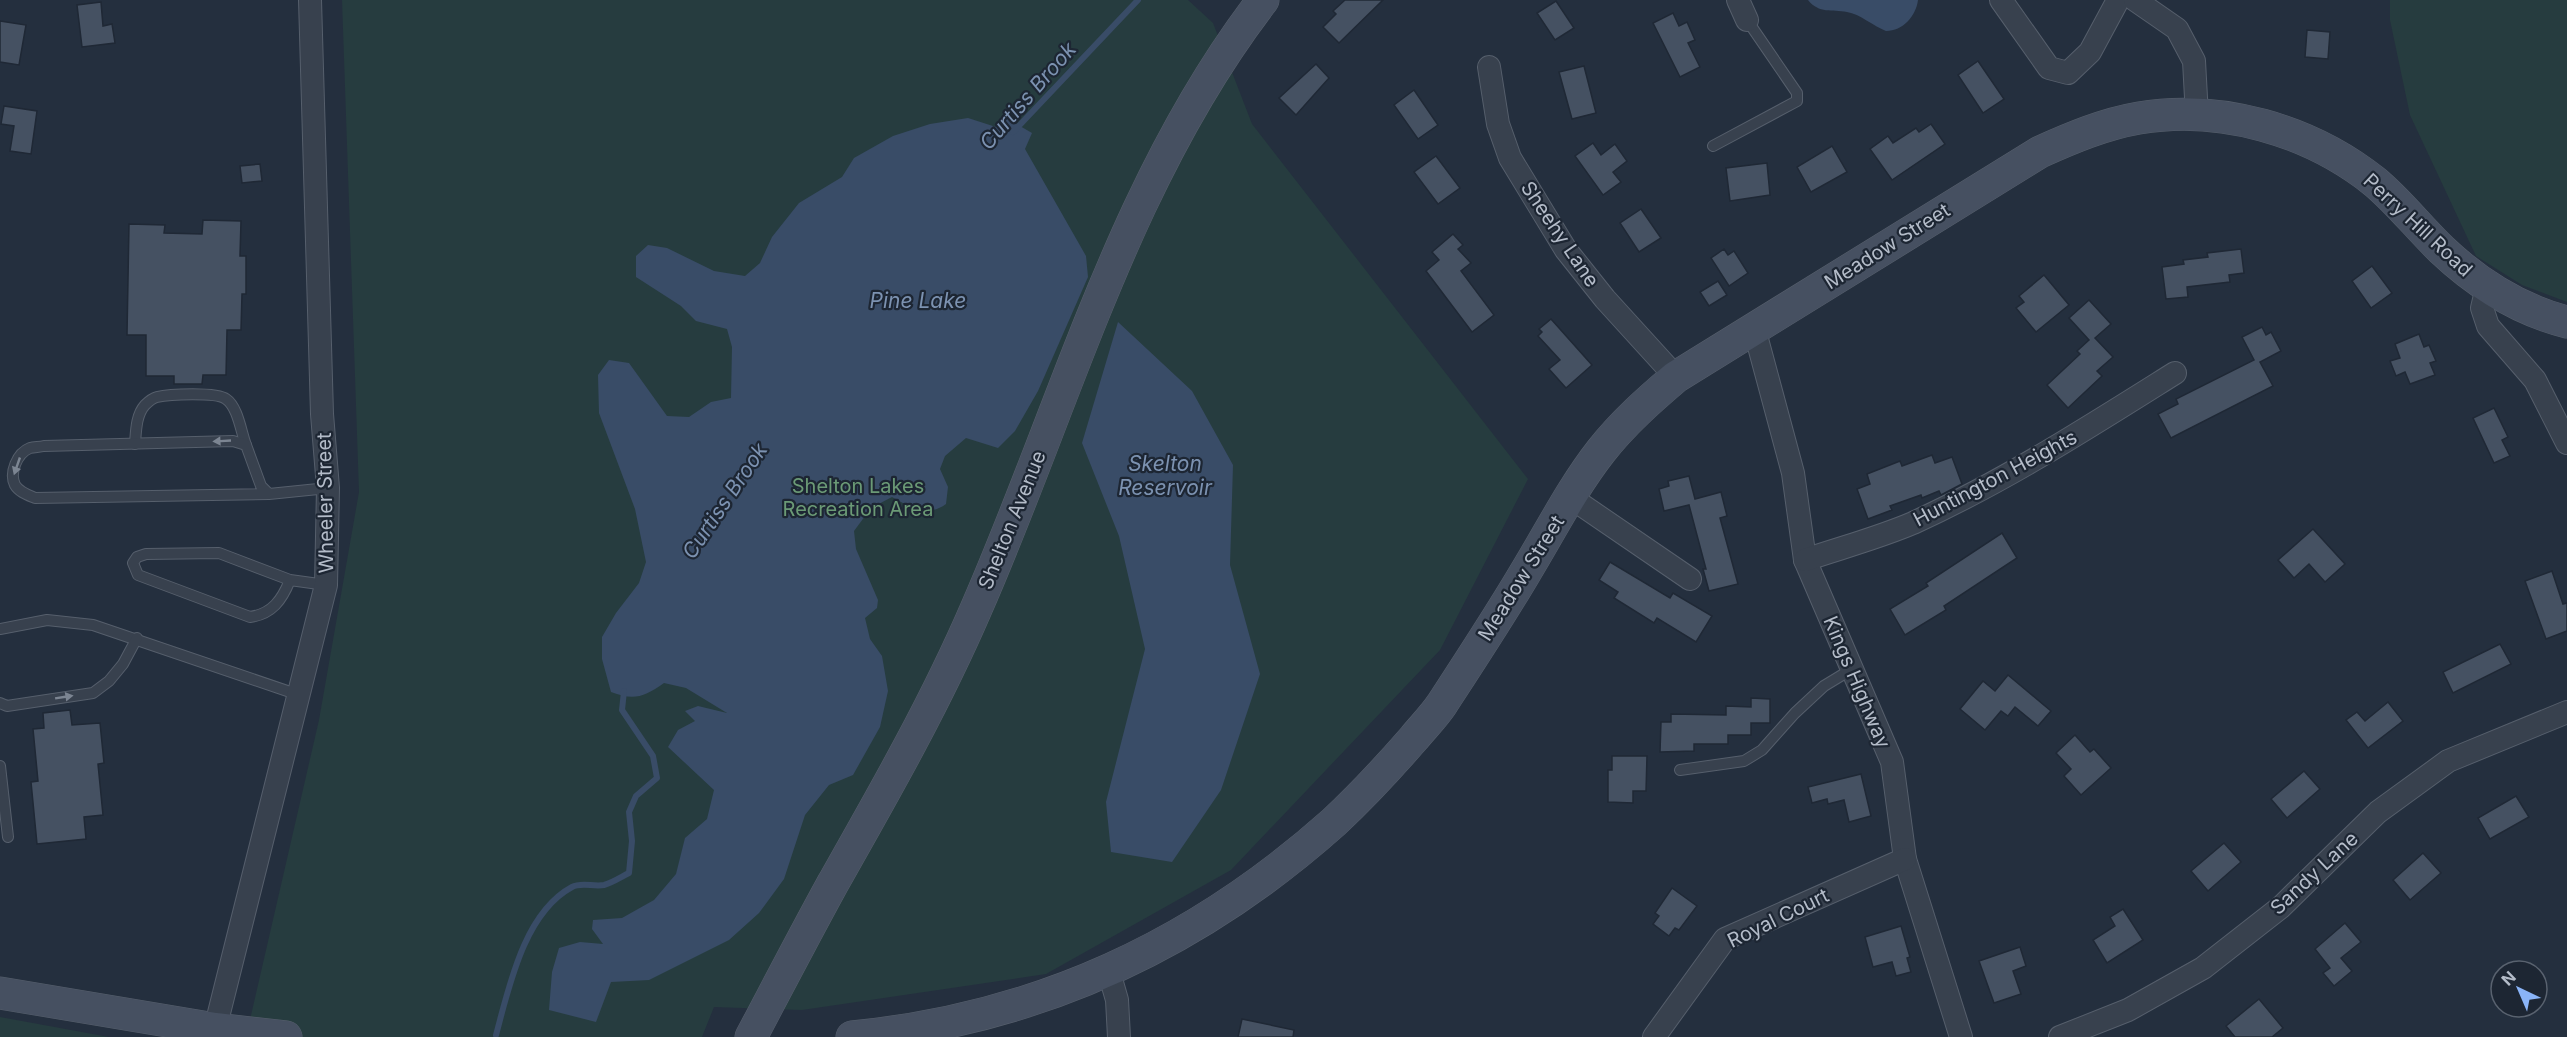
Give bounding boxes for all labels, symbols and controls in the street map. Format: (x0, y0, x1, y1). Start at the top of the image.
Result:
water label: Curtiss Brook (974, 37, 1081, 154)
street label: Perry Hill Road (2359, 168, 2477, 282)
street label: Sheehy Lane (1516, 177, 1604, 291)
street label: Meadow Street (1820, 198, 1955, 294)
water label: Pine Lake (870, 288, 966, 313)
street label: Huntington Heights (1909, 425, 2081, 531)
street label: Wheeler Street (312, 432, 338, 574)
one-way arrow (213, 437, 232, 446)
water label: Curtiss Brook (677, 438, 773, 563)
street label: Shelton Avenue (973, 447, 1051, 593)
water label: Skelton Reservoir (1118, 451, 1213, 500)
one-way arrow (11, 457, 21, 475)
park label: Shelton Lakes Recreation Area (783, 474, 933, 521)
street label: Meadow Street (1473, 510, 1569, 645)
street label: Kings Highway (1818, 612, 1896, 752)
one-way arrow (55, 693, 74, 702)
street label: Sandy Lane (2265, 826, 2363, 920)
street label: Royal Court (1723, 883, 1833, 953)
north arrow (2489, 959, 2549, 1019)
text: N (2497, 967, 2520, 990)

